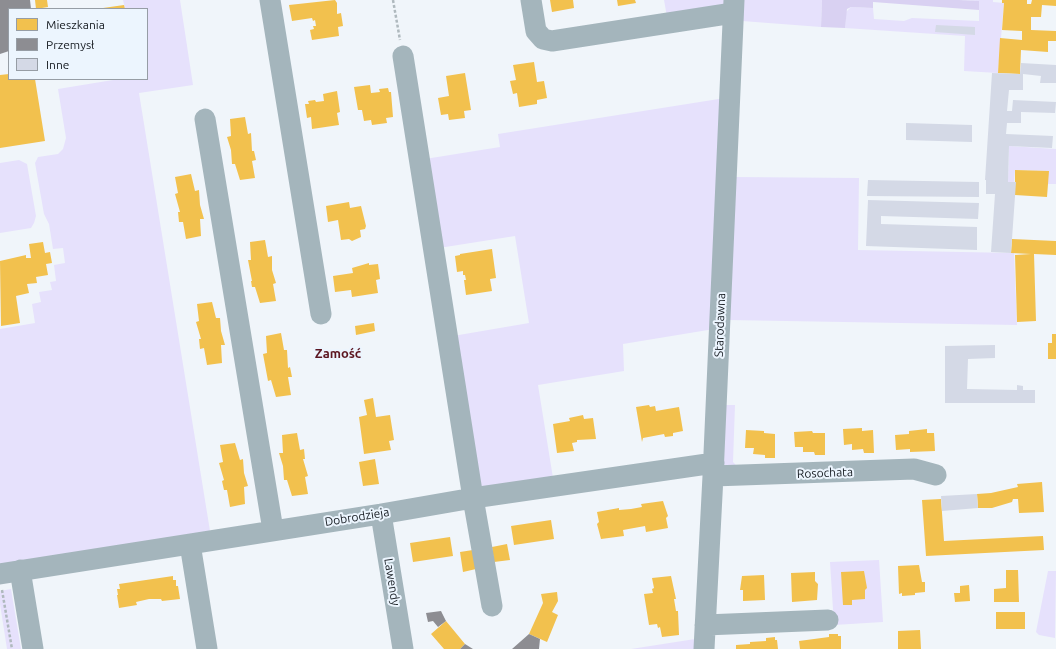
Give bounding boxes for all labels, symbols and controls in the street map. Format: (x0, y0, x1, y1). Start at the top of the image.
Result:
legend (8, 8, 148, 80)
text: Mieszkania (46, 18, 105, 31)
text: Przemysł (46, 38, 94, 51)
text: Inne (46, 58, 69, 71)
street label: Starodawna (712, 293, 728, 357)
district label: Zamość (315, 346, 361, 362)
street label: Rosochata (797, 465, 853, 481)
street label: Dobrodzieja (324, 505, 390, 529)
street label: Lawendy (381, 557, 403, 607)

